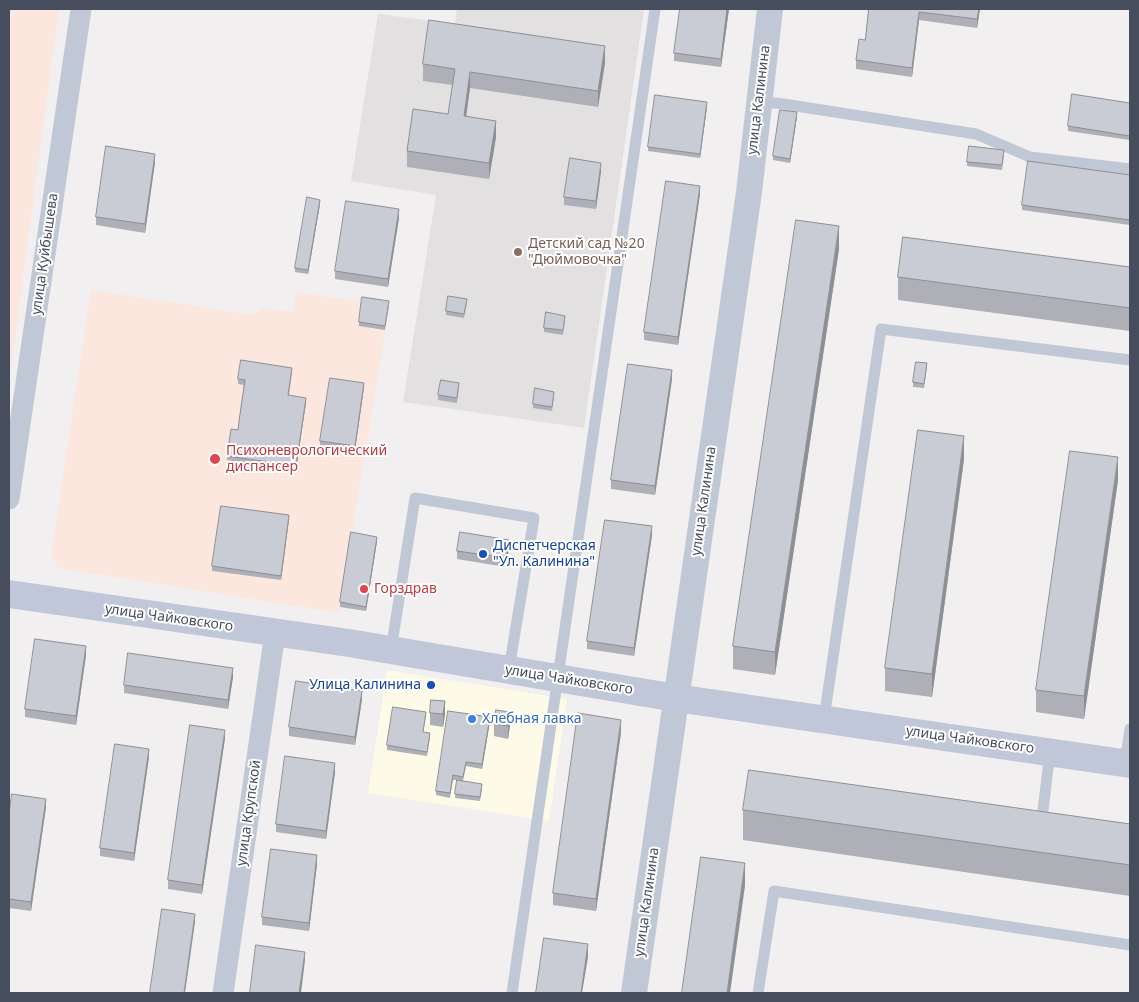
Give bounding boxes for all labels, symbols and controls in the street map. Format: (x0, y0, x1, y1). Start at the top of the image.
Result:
street label: улица Калинина (744, 44, 774, 156)
street label: улица Куйбышева (28, 192, 62, 316)
place label: Детский сад №20 "Дюймовочка" (528, 236, 645, 268)
marker: Детский сад №20 "Дюймовочка" (512, 246, 524, 258)
place label: Психоневрологический диспансер (226, 443, 387, 476)
street label: улица Калинина (688, 445, 720, 557)
marker: Психоневрологический диспансер (208, 452, 222, 466)
place label: Диспетчерская "Ул. Калинина" (493, 538, 596, 570)
marker: Диспетчерская "Ул. Калинина" (477, 548, 489, 560)
place label: Горздрав (374, 581, 437, 597)
marker: Горздрав (358, 583, 370, 595)
street label: улица Чайковского (104, 601, 234, 635)
street label: улица Чайковского (504, 662, 634, 698)
place label: Улица Калинина (309, 677, 421, 693)
marker: Улица Калинина (425, 679, 437, 691)
place label: Хлебная лавка (482, 711, 581, 727)
marker: Хлебная лавка (466, 713, 478, 725)
street label: улица Чайковского (905, 723, 1035, 757)
street label: улица Крупской (233, 759, 265, 867)
street label: улица Калинина (631, 846, 663, 958)

